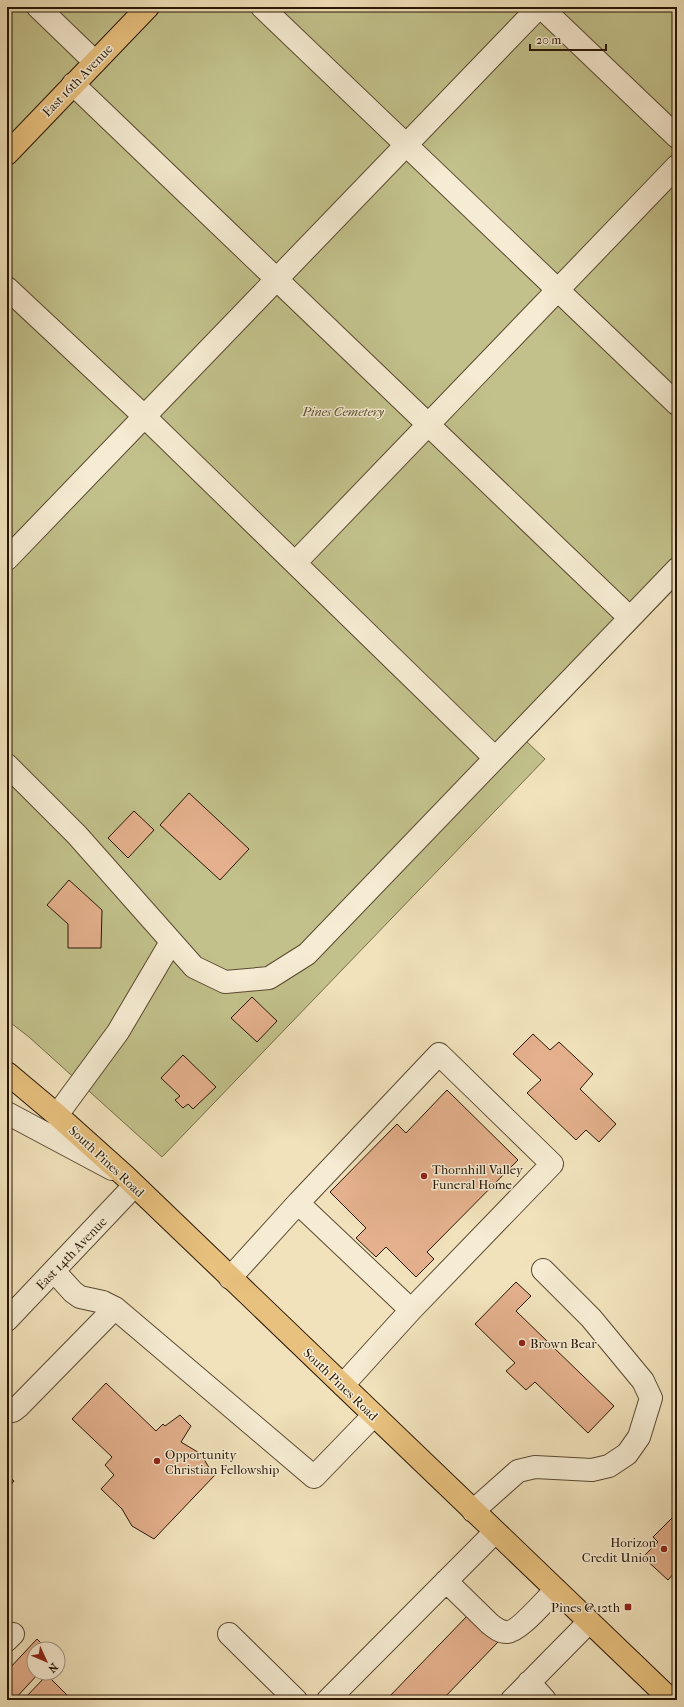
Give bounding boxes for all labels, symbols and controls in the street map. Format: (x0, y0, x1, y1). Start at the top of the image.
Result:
scale bar (530, 26, 606, 52)
text: 20 m (536, 33, 561, 47)
street label: East 16th Avenue (39, 41, 116, 120)
park label: Pines Cemetery (301, 404, 384, 419)
street label: South Pines Road (66, 1123, 148, 1201)
place label: Thornhill Valley Funeral Home (432, 1162, 524, 1192)
marker: Thornhill Valley Funeral Home (419, 1171, 429, 1181)
street label: East 14th Avenue (33, 1213, 110, 1293)
place label: Brown Bear (530, 1336, 597, 1351)
marker: Brown Bear (517, 1338, 527, 1348)
street label: South Pines Road (300, 1345, 382, 1424)
place label: Opportunity Christian Fellowship (165, 1447, 279, 1477)
marker: Opportunity Christian Fellowship (152, 1456, 162, 1466)
place label: Horizon Credit Union (582, 1535, 656, 1565)
marker: Horizon Credit Union (659, 1544, 669, 1554)
place label: Pines @ 12th (551, 1600, 621, 1615)
marker: Pines @ 12th (623, 1602, 633, 1612)
north arrow (26, 1641, 66, 1681)
text: N (45, 1660, 60, 1676)

